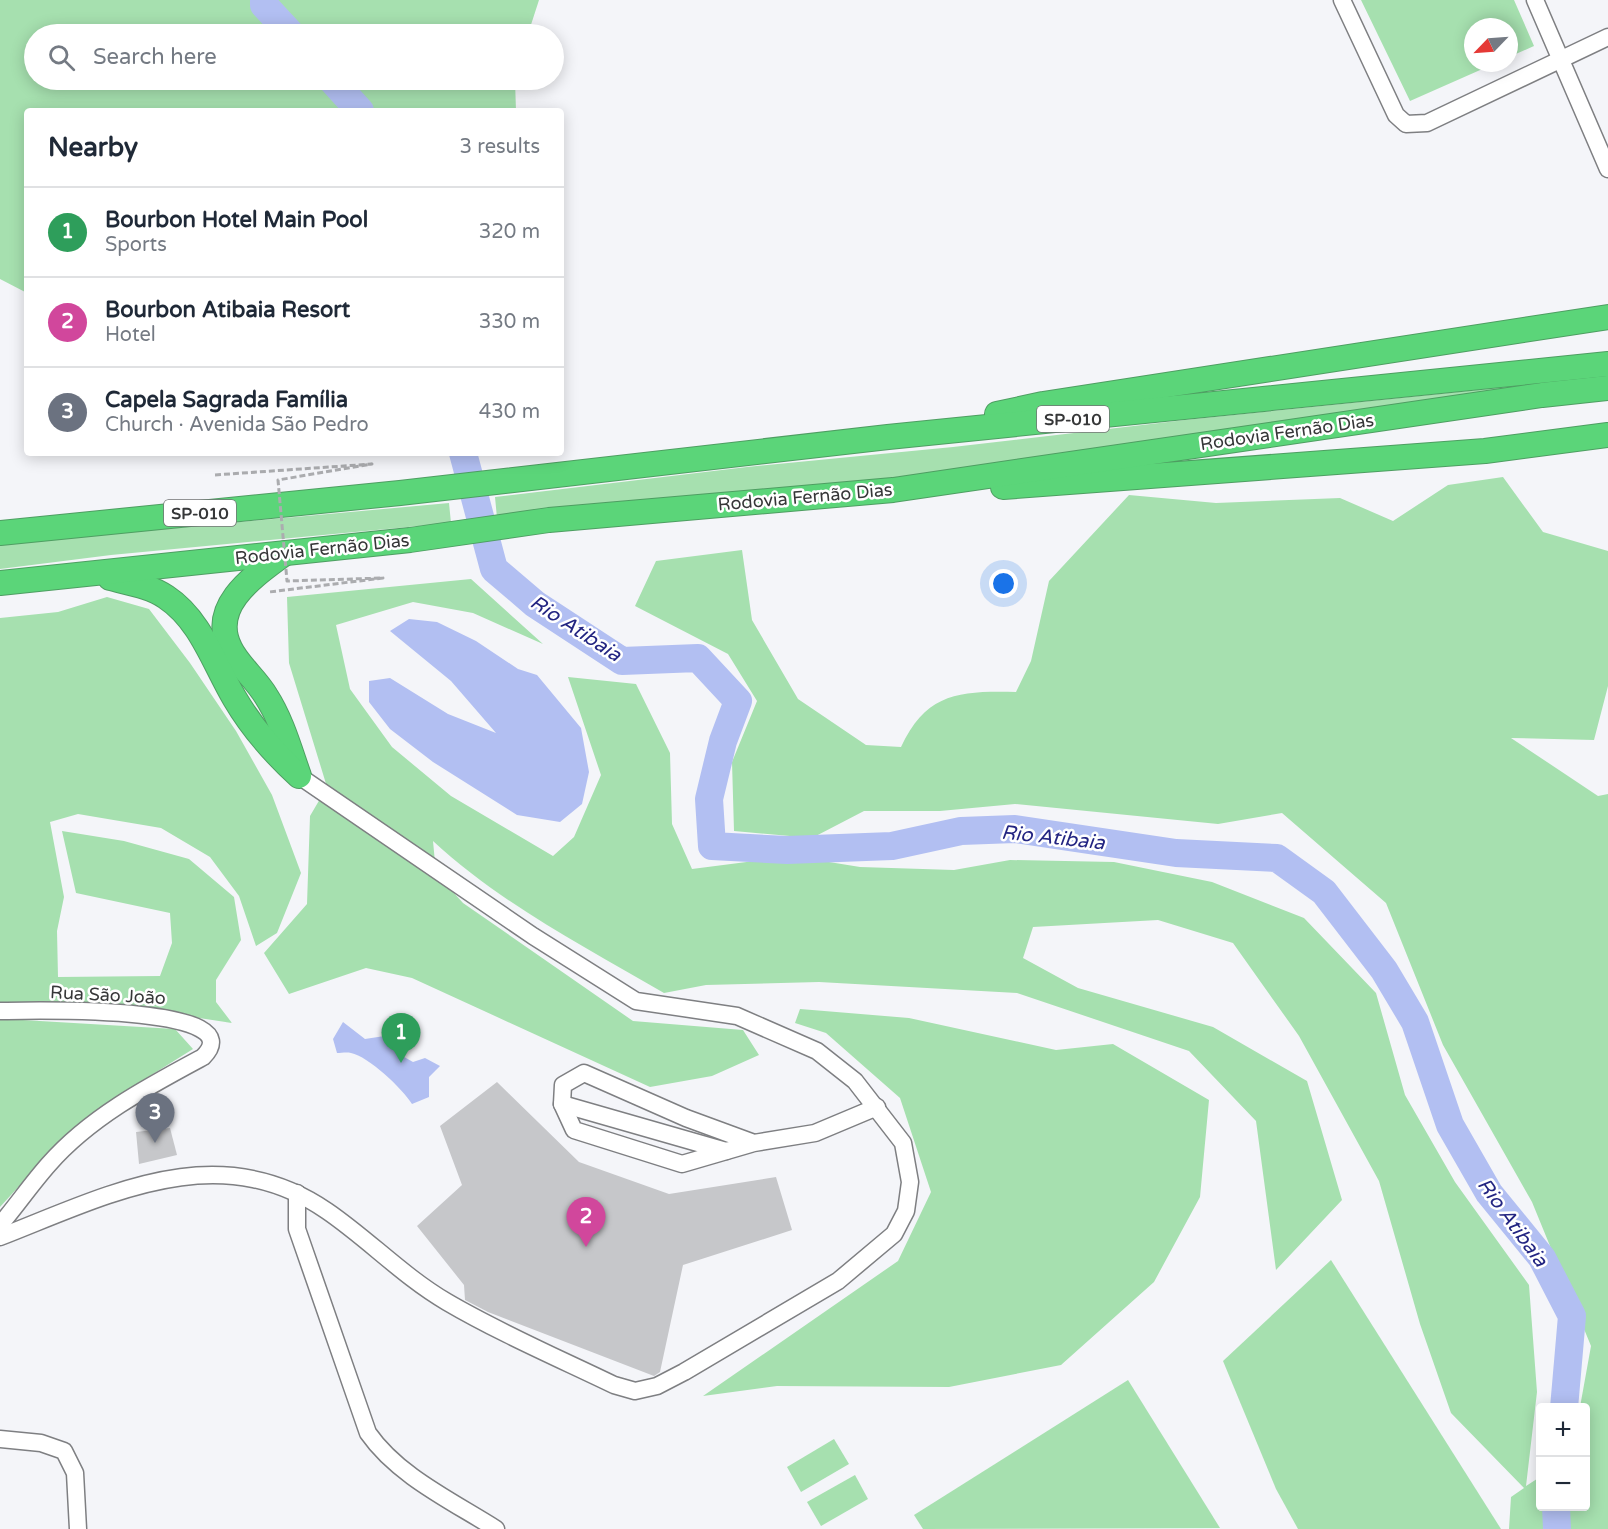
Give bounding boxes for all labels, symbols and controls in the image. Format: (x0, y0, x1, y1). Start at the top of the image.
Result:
north arrow (1464, 18, 1518, 72)
search box (24, 24, 564, 90)
icon: search (45, 41, 78, 74)
text: Search here (93, 44, 217, 70)
text: Nearby (48, 132, 138, 163)
text: 3 results (460, 135, 540, 159)
text: Bourbon Hotel Main Pool (105, 207, 368, 233)
text: 1 (61, 220, 74, 244)
text: 320 m (479, 220, 540, 244)
text: Sports (105, 233, 167, 257)
text: Bourbon Atibaia Resort (105, 297, 350, 323)
text: 2 (61, 310, 74, 334)
text: 330 m (479, 310, 540, 334)
text: Hotel (105, 323, 156, 347)
text: Capela Sagrada Família (105, 387, 348, 413)
text: 3 (61, 400, 74, 424)
text: 430 m (479, 400, 540, 424)
road number: SP-010 (1037, 406, 1109, 432)
street label: Rodovia Fernão Dias (1199, 409, 1375, 455)
text: Church · Avenida São Pedro (105, 413, 369, 437)
street label: Rodovia Fernão Dias (717, 478, 893, 516)
road number: SP-010 (164, 500, 236, 526)
street label: Rodovia Fernão Dias (234, 529, 410, 569)
your location (989, 569, 1018, 598)
water label: Rio Atibaia (525, 591, 626, 668)
water label: Rio Atibaia (1000, 821, 1106, 855)
street label: Rua São João (50, 981, 166, 1009)
pin: 1 (382, 1014, 420, 1063)
pin: 3 (136, 1094, 174, 1143)
water label: Rio Atibaia (1472, 1174, 1553, 1272)
pin: 2 (566, 1198, 606, 1247)
map controls (1536, 1403, 1590, 1511)
button: + (1536, 1403, 1590, 1457)
button: − (1536, 1457, 1590, 1511)

